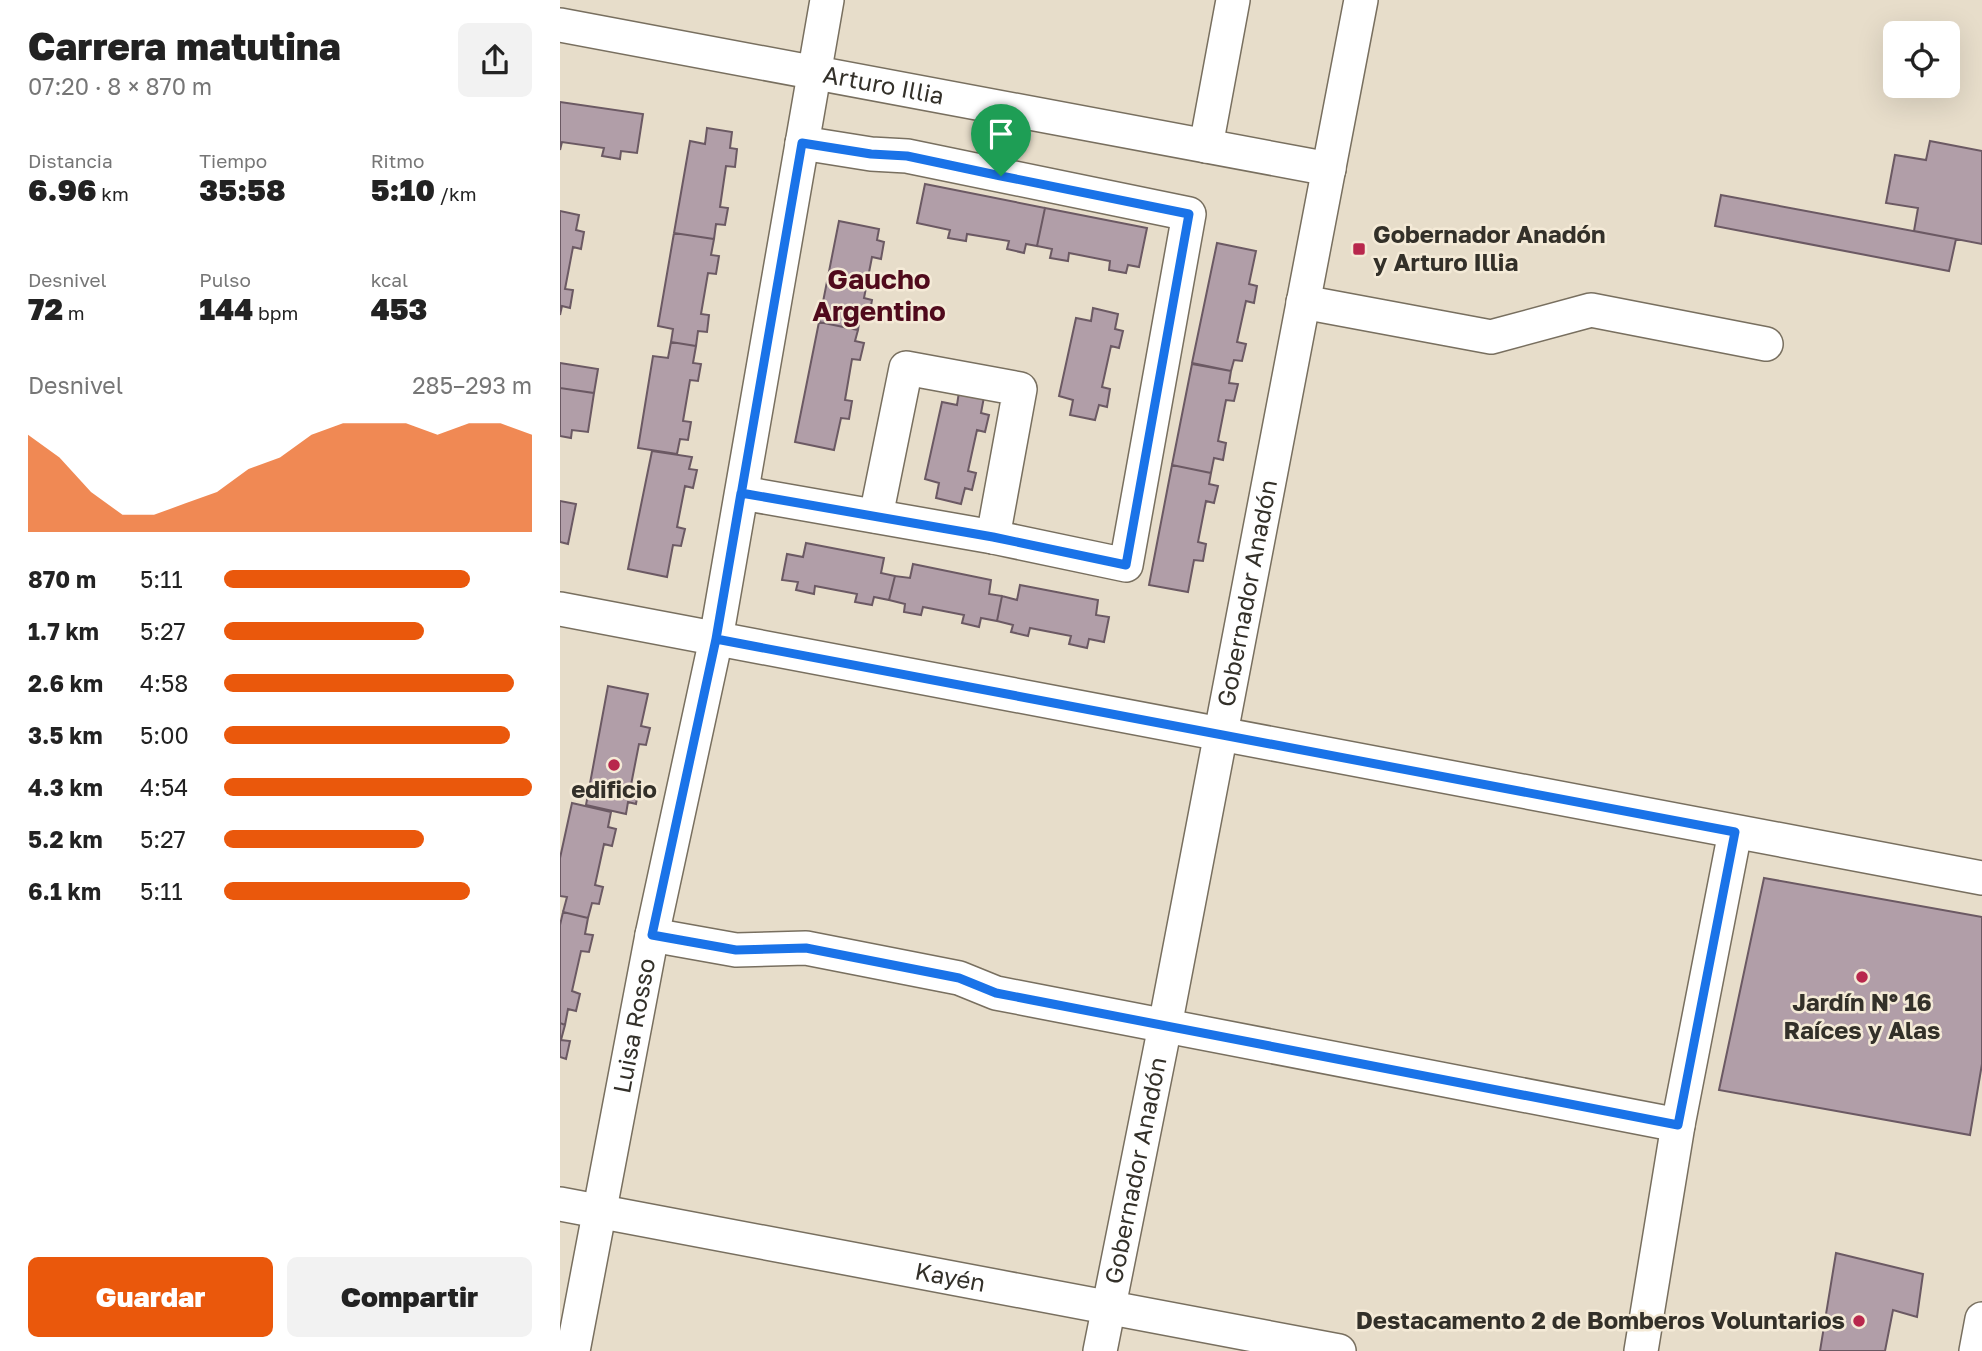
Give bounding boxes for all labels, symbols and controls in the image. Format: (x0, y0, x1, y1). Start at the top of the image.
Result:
map controls (1883, 21, 1960, 98)
button: locate (1883, 21, 1960, 98)
text: Carrera matutina (28, 23, 341, 68)
button: share (458, 23, 532, 97)
street label: Arturo Illia (821, 59, 947, 110)
text: 07:20 · 8 × 870 m (28, 72, 212, 100)
pin (971, 104, 1031, 176)
icon: arrive (982, 115, 1020, 153)
text: Distancia (28, 149, 113, 172)
text: Tiempo (199, 149, 267, 172)
text: Ritmo (371, 149, 424, 172)
text: 6.96 (28, 172, 96, 208)
text: 35:58 (199, 172, 286, 208)
text: 5:10 (371, 172, 435, 208)
text: km (96, 182, 129, 205)
text: /km (435, 182, 477, 205)
place label: Gobernador Anadón y Arturo Illia (1373, 219, 1605, 276)
marker: Gobernador Anadón y Arturo Illia (1351, 241, 1367, 257)
district label: Gaucho Argentino (812, 262, 946, 327)
text: Desnivel (28, 268, 107, 291)
text: Pulso (199, 268, 251, 291)
text: kcal (371, 268, 408, 291)
text: 72 (28, 291, 63, 327)
text: 144 (199, 291, 253, 327)
text: 453 (371, 291, 428, 327)
text: m (63, 301, 85, 324)
text: bpm (253, 301, 298, 324)
text: Desnivel (28, 371, 123, 399)
text: 285–293 m (412, 371, 532, 399)
street label: Gobernador Anadón (1210, 477, 1282, 709)
text: 870 m (28, 565, 96, 593)
text: 5:11 (140, 565, 183, 593)
text: 1.7 km (28, 617, 99, 645)
text: 5:27 (140, 617, 186, 645)
text: 2.6 km (28, 669, 103, 697)
text: 4:58 (140, 669, 188, 697)
text: 3.5 km (28, 721, 103, 749)
text: 5:00 (140, 721, 189, 749)
marker: edificio (606, 757, 622, 773)
text: 4.3 km (28, 773, 103, 801)
text: 4:54 (140, 773, 188, 801)
place label: edificio (571, 774, 657, 803)
text: 5.2 km (28, 825, 103, 853)
text: 5:27 (140, 825, 186, 853)
text: 6.1 km (28, 877, 101, 905)
text: 5:11 (140, 877, 183, 905)
street label: Luisa Rosso (606, 956, 660, 1095)
marker: Jardín N° 16 Raíces y Alas (1854, 969, 1870, 985)
place label: Jardín N° 16 Raíces y Alas (1784, 987, 1940, 1044)
street label: Gobernador Anadón (1098, 1054, 1171, 1286)
street label: Kayén (913, 1255, 988, 1297)
button: Guardar (28, 1257, 273, 1337)
button: Compartir (287, 1257, 532, 1337)
place label: Destacamento 2 de Bomberos Voluntarios (1356, 1305, 1845, 1334)
marker: Destacamento 2 de Bomberos Voluntarios (1851, 1313, 1867, 1329)

